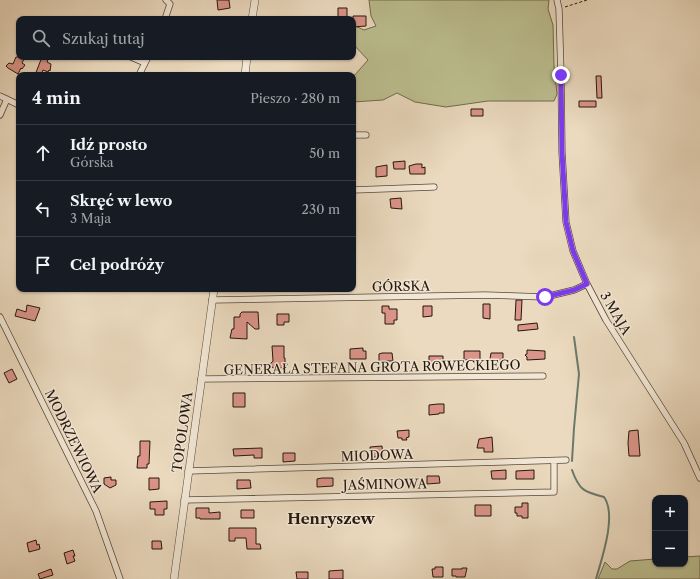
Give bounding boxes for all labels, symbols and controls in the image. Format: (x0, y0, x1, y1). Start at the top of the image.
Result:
search box (16, 16, 356, 60)
icon: search (30, 27, 52, 49)
text: Szukaj tutaj (62, 29, 144, 48)
route end (552, 66, 570, 84)
text: 4 min (32, 88, 81, 108)
text: Pieszo · 280 m (250, 90, 340, 106)
text: Idź prosto (70, 135, 147, 154)
icon: ahead (32, 142, 54, 164)
text: 50 m (309, 145, 340, 161)
text: Górska (70, 154, 114, 170)
text: Skręć w lewo (70, 191, 172, 210)
icon: left (32, 198, 54, 220)
text: 230 m (302, 201, 340, 217)
text: 3 Maja (70, 210, 111, 226)
icon: arrive (32, 254, 54, 276)
text: Cel podróży (70, 255, 164, 274)
street label: GÓRSKA (372, 277, 431, 295)
route start (536, 288, 554, 306)
street label: 3 MAJA (597, 288, 635, 338)
street label: GENERAŁA STEFANA GROTA ROWECKIEGO (223, 356, 521, 378)
street label: MODRZEWIOWA (42, 386, 106, 496)
street label: TOPOLOWA (168, 390, 196, 473)
street label: MIODOWA (341, 446, 414, 464)
street label: JAŚMINOWA (341, 475, 427, 493)
map controls (652, 495, 688, 567)
button: + (652, 495, 688, 531)
district label: Henryszew (287, 509, 375, 528)
button: − (652, 531, 688, 567)

